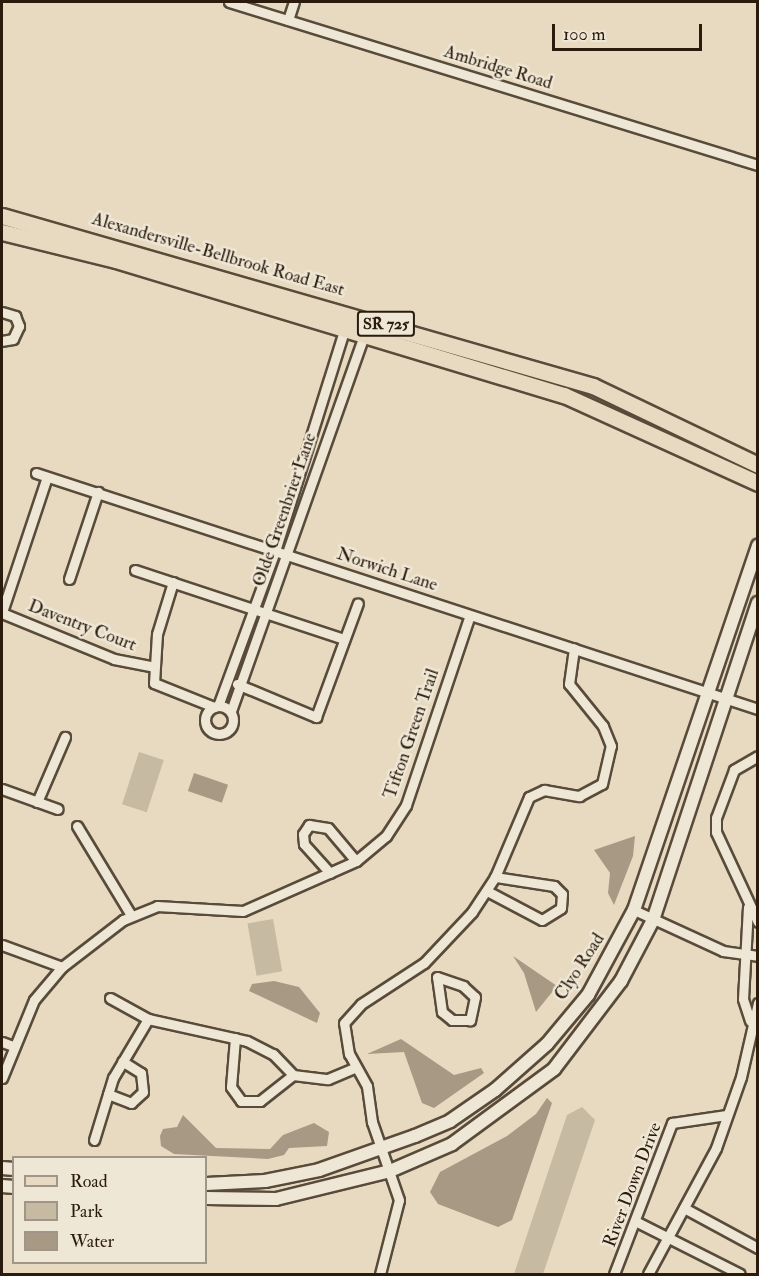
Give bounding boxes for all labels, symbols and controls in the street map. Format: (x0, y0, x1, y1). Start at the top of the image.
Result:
scale bar (555, 12, 705, 50)
text: 100 m (563, 23, 606, 46)
street label: Ambridge Road (441, 41, 555, 95)
street label: Alexandersville-Bellbrook Road East (89, 209, 347, 301)
road number: SR 725 (356, 311, 416, 337)
street label: Olde Greenbrier Lane (249, 430, 321, 590)
street label: Norwich Lane (334, 544, 440, 596)
street label: Daventry Court (25, 595, 139, 657)
street label: Tifton Green Trail (380, 666, 444, 802)
street label: Clyo Road (550, 929, 610, 1005)
street label: River Down Drive (599, 1120, 667, 1250)
legend (12, 1156, 207, 1264)
text: Road (70, 1170, 108, 1193)
text: Park (70, 1200, 103, 1223)
text: Water (70, 1230, 114, 1253)

